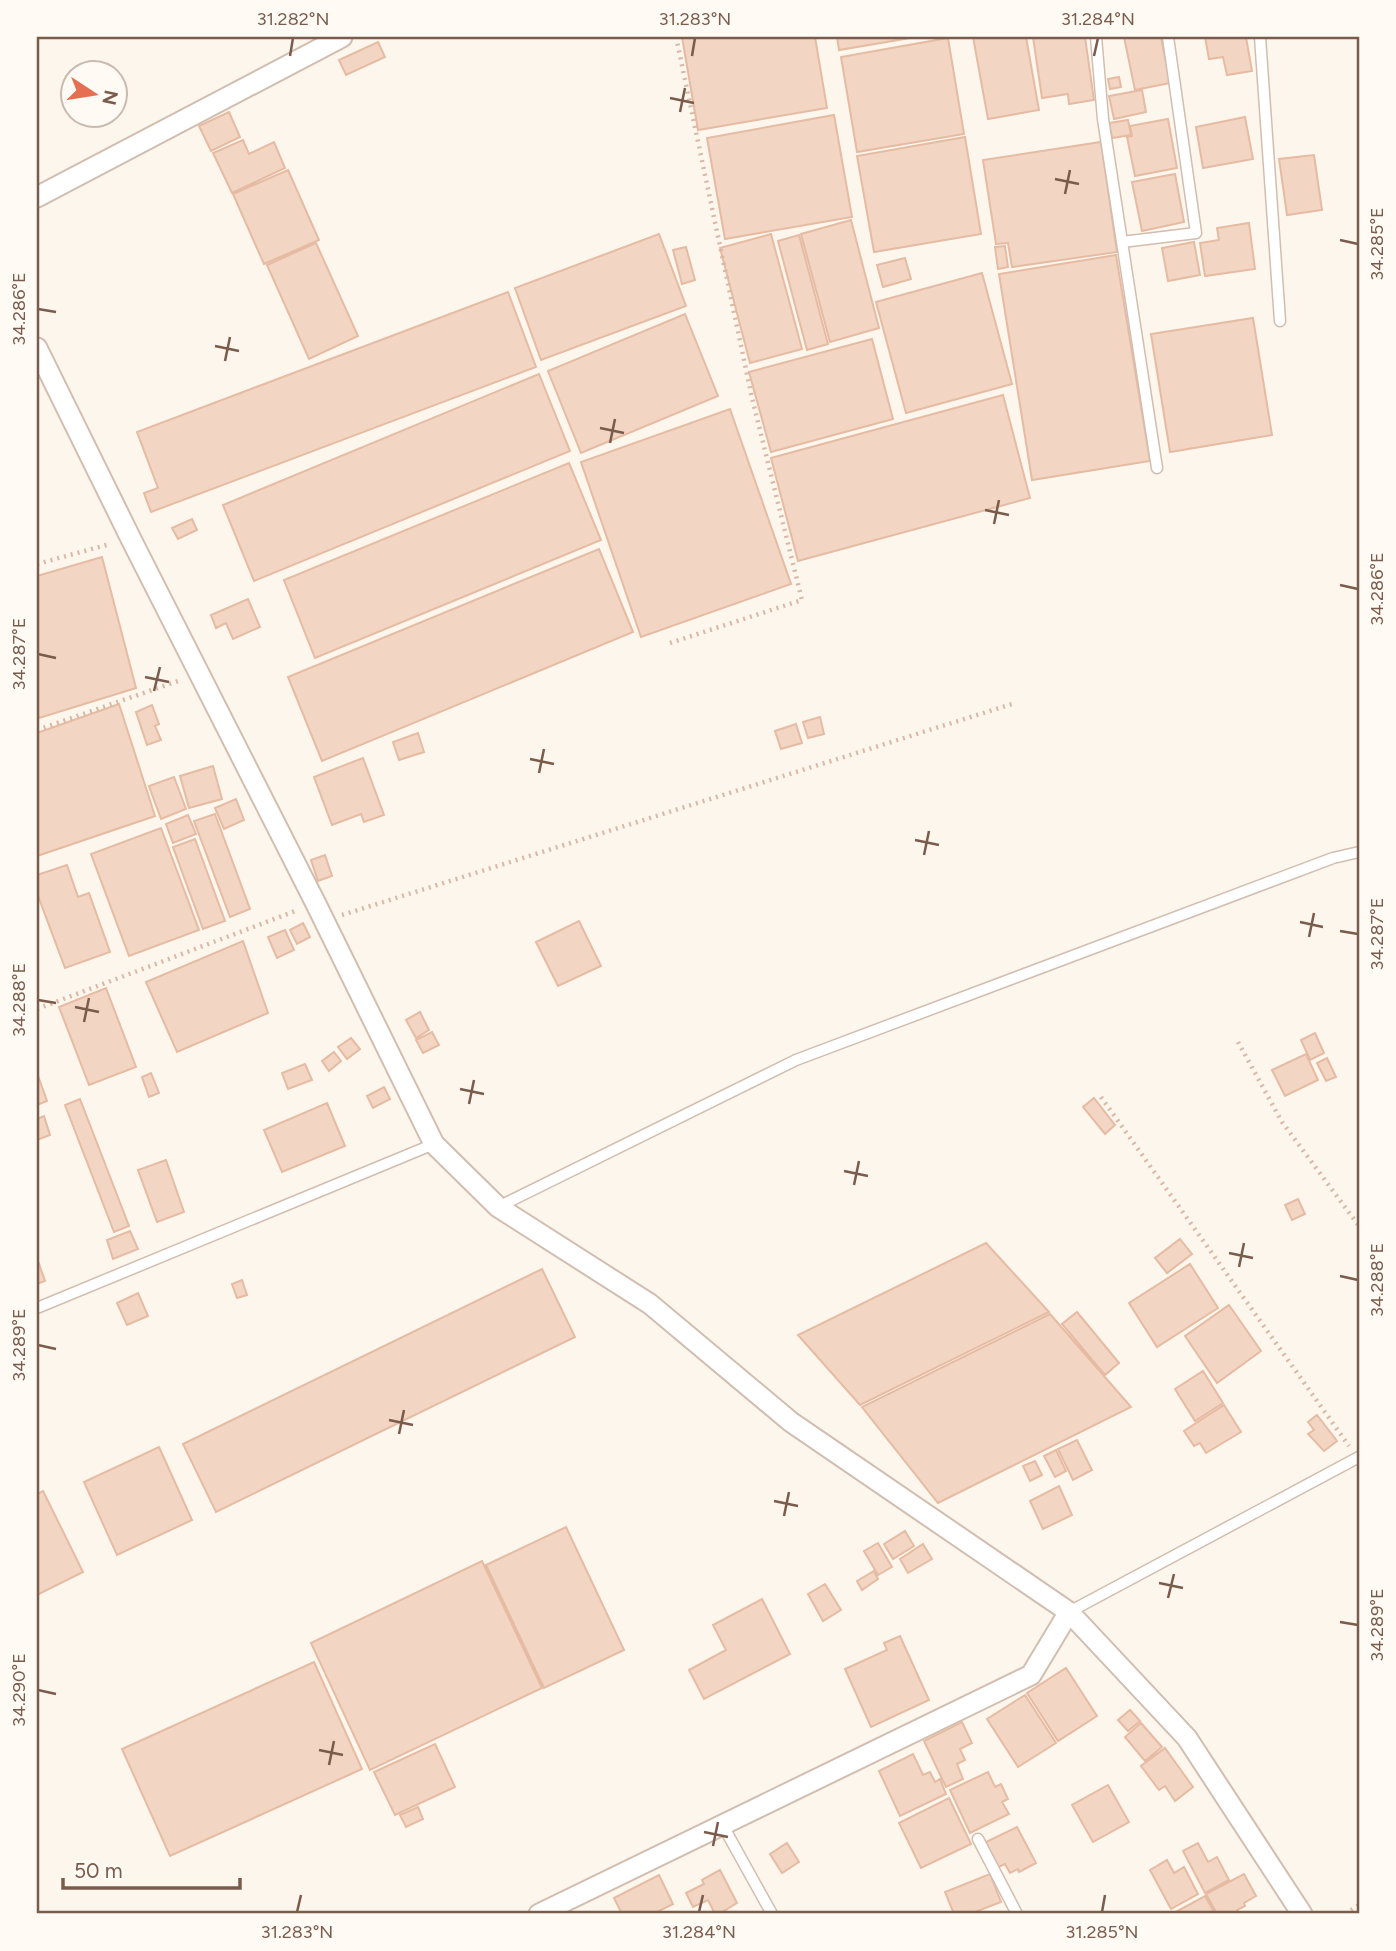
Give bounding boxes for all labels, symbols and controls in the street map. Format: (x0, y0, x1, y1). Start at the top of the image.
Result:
text: 31.282°N (257, 8, 329, 30)
text: 31.283°N (659, 8, 731, 30)
text: 31.284°N (1061, 8, 1135, 30)
north arrow (60, 60, 130, 130)
text: N (97, 88, 123, 107)
text: 34.285°E (1366, 207, 1388, 281)
text: 34.286°E (8, 272, 30, 346)
text: 34.286°E (1366, 552, 1388, 626)
text: 34.287°E (8, 618, 30, 690)
text: 34.287°E (1366, 898, 1388, 970)
text: 34.288°E (8, 963, 30, 1037)
text: 34.288°E (1366, 1243, 1388, 1317)
text: 34.289°E (8, 1308, 30, 1382)
text: 34.289°E (1366, 1588, 1388, 1662)
text: 34.290°E (8, 1653, 30, 1727)
scale bar (63, 1846, 240, 1890)
text: 50 m (74, 1858, 123, 1883)
text: 31.283°N (261, 1921, 333, 1943)
text: 31.284°N (662, 1921, 736, 1943)
text: 31.285°N (1065, 1921, 1139, 1943)

